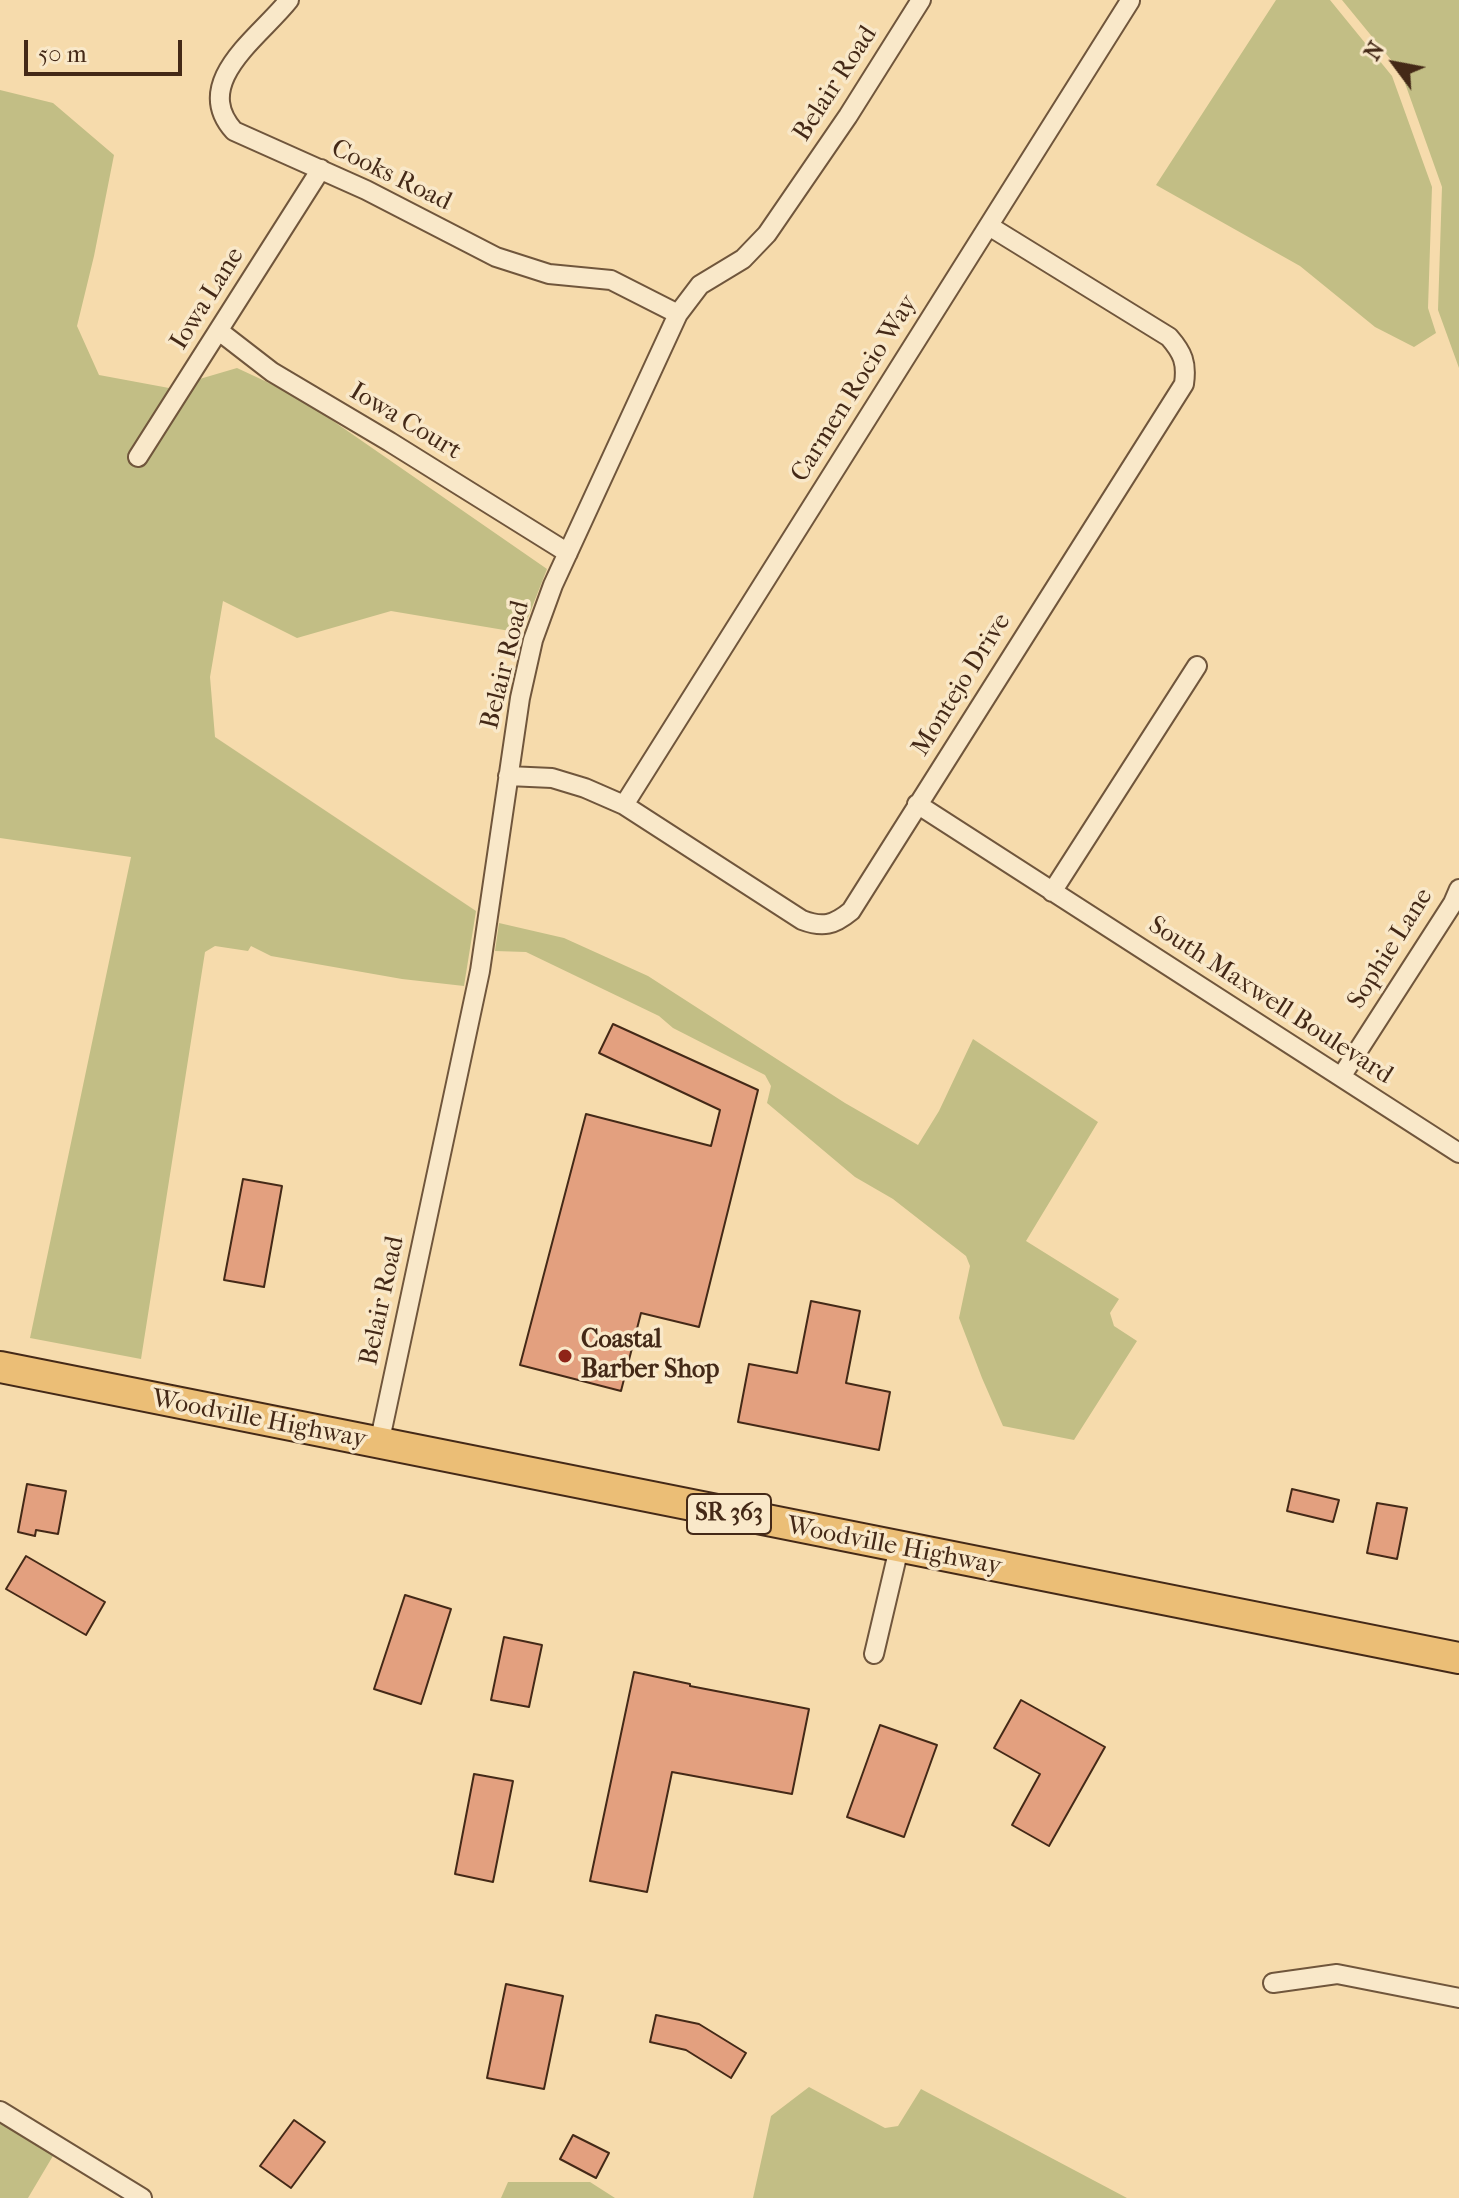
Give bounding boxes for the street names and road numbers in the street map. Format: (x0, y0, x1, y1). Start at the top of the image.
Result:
street label: Belair Road (787, 21, 885, 147)
street label: Cooks Road (326, 133, 456, 219)
street label: Iowa Lane (164, 242, 252, 356)
street label: Carmen Rocio Way (785, 290, 925, 488)
street label: Iowa Court (343, 377, 467, 467)
street label: Belair Road (475, 598, 537, 732)
street label: Montejo Drive (906, 608, 1018, 762)
street label: Sophie Lane (1342, 883, 1440, 1015)
street label: South Maxwell Boulevard (1142, 910, 1398, 1092)
street label: Belair Road (354, 1234, 412, 1368)
street label: Woodville Highway (149, 1384, 369, 1456)
road number: SR 363 (687, 1494, 771, 1534)
street label: Woodville Highway (784, 1511, 1004, 1583)

